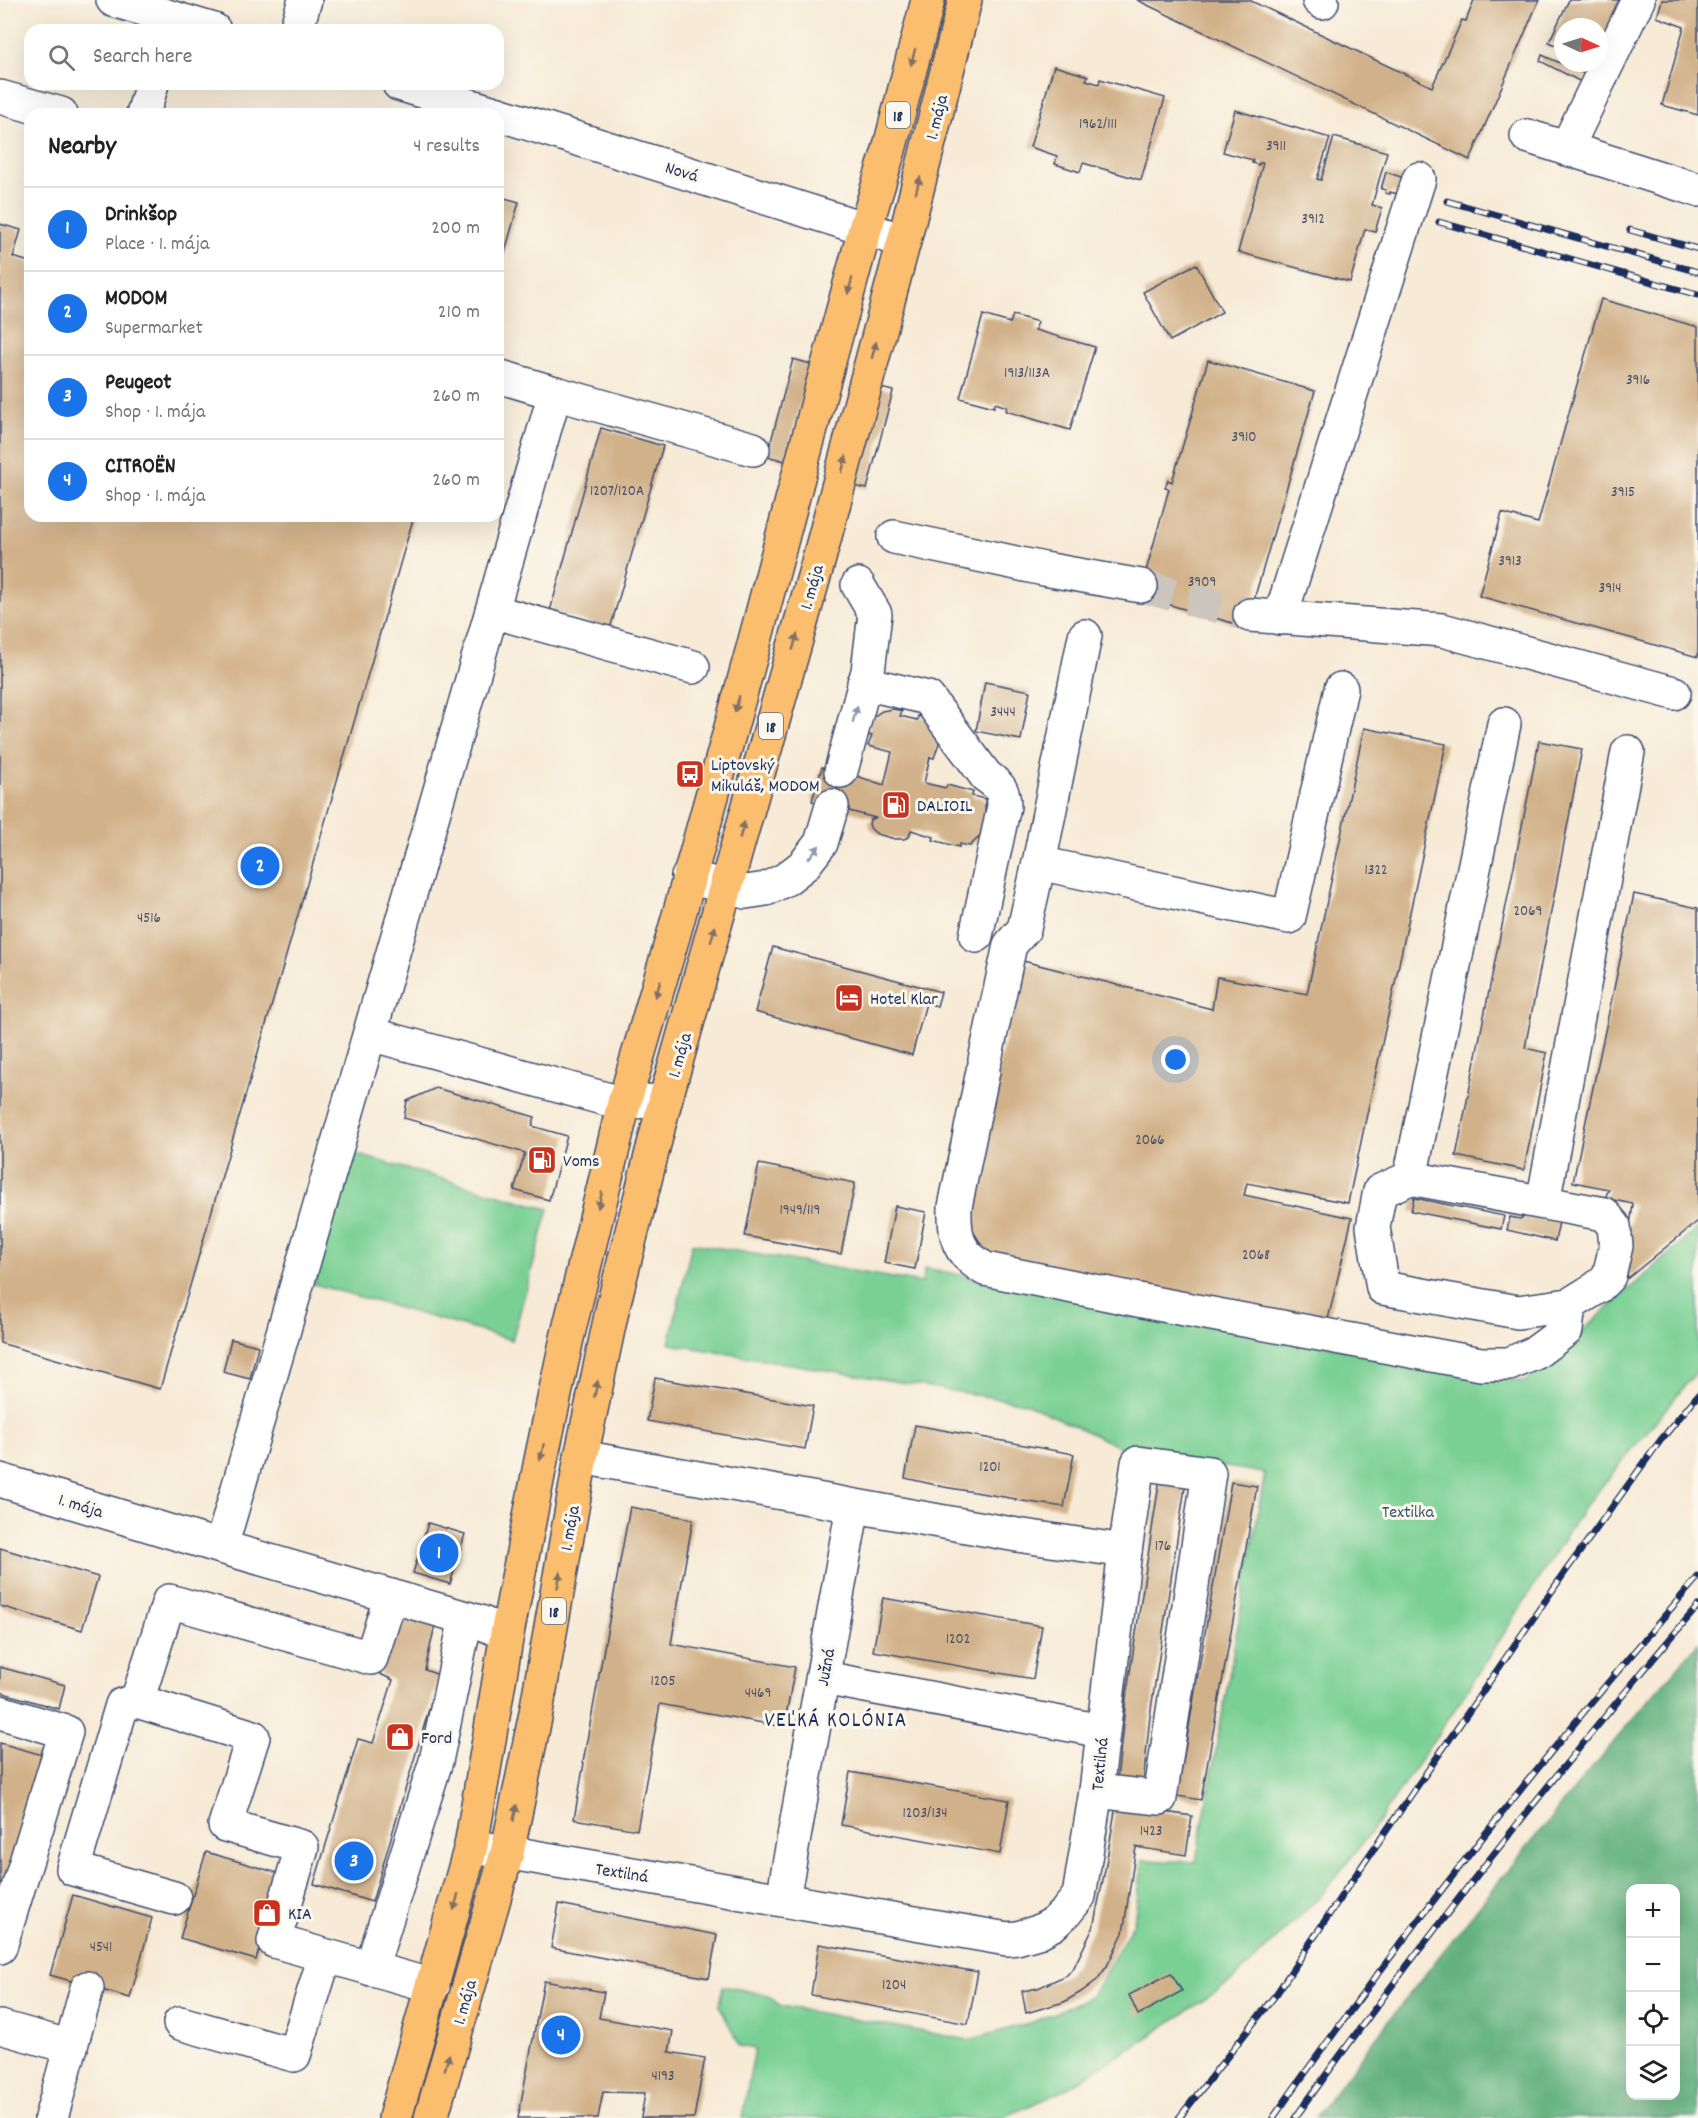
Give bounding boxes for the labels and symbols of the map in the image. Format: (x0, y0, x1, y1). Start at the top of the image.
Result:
north arrow (1554, 18, 1608, 72)
one-way arrow (908, 47, 918, 66)
street label: 1. mája (921, 92, 956, 143)
road number: 18 (886, 102, 910, 128)
house number: 1962/111 (1079, 114, 1117, 136)
house number: 3911 (1266, 136, 1286, 158)
street label: Nová (662, 157, 701, 190)
one-way arrow (914, 175, 923, 193)
house number: 3912 (1301, 209, 1325, 231)
one-way arrow (844, 276, 854, 295)
one-way arrow (870, 341, 880, 359)
house number: 1913/113A (1004, 363, 1050, 385)
house number: 3916 (1626, 370, 1650, 392)
house number: 3910 (1232, 427, 1257, 449)
one-way arrow (839, 455, 849, 473)
house number: 1207/120A (590, 481, 644, 503)
house number: 3915 (1611, 482, 1635, 504)
house number: 3913 (1498, 551, 1522, 573)
street label: 1. mája (795, 562, 832, 613)
house number: 3909 (1188, 572, 1216, 594)
house number: 3914 (1598, 578, 1622, 600)
one-way arrow (791, 633, 800, 651)
one-way arrow (732, 695, 741, 713)
house number: 3444 (990, 702, 1016, 724)
one-way arrow (851, 705, 861, 723)
road number: 18 (759, 713, 783, 739)
place label: Liptovský Mikuláš, MODOM (711, 754, 820, 800)
bus stop icon: Liptovský Mikuláš, MODOM (674, 758, 706, 790)
fuel station icon: DALIOIL (880, 789, 912, 821)
place label: DALIOIL (917, 795, 973, 820)
one-way arrow (738, 821, 747, 839)
pin: 2 (240, 844, 280, 888)
one-way arrow (807, 845, 820, 860)
house number: 1322 (1364, 860, 1388, 882)
house number: 2069 (1514, 901, 1542, 923)
house number: 4516 (137, 908, 161, 930)
one-way arrow (709, 925, 718, 943)
one-way arrow (653, 980, 662, 998)
hotel icon: Hotel Klar (833, 982, 865, 1014)
place label: Hotel Klar (870, 988, 938, 1013)
street label: 1. mája (663, 1030, 700, 1081)
your location (1161, 1045, 1190, 1074)
house number: 2066 (1135, 1130, 1165, 1152)
fuel station icon: Voms (526, 1144, 558, 1176)
place label: Voms (563, 1150, 600, 1175)
one-way arrow (595, 1191, 605, 1209)
house number: 1949/119 (780, 1200, 820, 1222)
house number: 2068 (1242, 1245, 1270, 1267)
one-way arrow (591, 1379, 601, 1398)
one-way arrow (537, 1442, 547, 1461)
house number: 1201 (979, 1457, 1001, 1479)
street label: 1. mája (55, 1489, 106, 1526)
park label: Textilka (1382, 1501, 1434, 1526)
street label: 1. mája (555, 1503, 588, 1553)
pin: 1 (420, 1530, 458, 1576)
house number: 176 (1155, 1536, 1171, 1558)
one-way arrow (555, 1571, 564, 1590)
road number: 18 (542, 1598, 566, 1624)
house number: 1202 (946, 1629, 970, 1651)
street label: Južná (812, 1647, 843, 1688)
house number: 1205 (651, 1671, 676, 1693)
house number: 4469 (745, 1683, 771, 1705)
district label: VEĽKÁ KOLÓNIA (764, 1707, 908, 1737)
shop icon: Ford (384, 1721, 416, 1753)
place label: Ford (421, 1727, 452, 1752)
street label: Textilná (1086, 1736, 1117, 1792)
house number: 1203/134 (902, 1803, 948, 1825)
one-way arrow (511, 1804, 521, 1823)
house number: 1423 (1140, 1821, 1162, 1843)
pin: 3 (334, 1838, 374, 1884)
street label: Textilná (593, 1858, 650, 1891)
one-way arrow (451, 1893, 460, 1911)
shop icon: KIA (251, 1897, 283, 1929)
place label: KIA (288, 1903, 312, 1928)
house number: 4541 (90, 1937, 112, 1959)
house number: 1204 (882, 1975, 906, 1997)
street label: 1. mája (448, 1977, 485, 2028)
pin: 4 (542, 2012, 580, 2058)
one-way arrow (443, 2053, 452, 2071)
house number: 4193 (651, 2066, 675, 2088)

